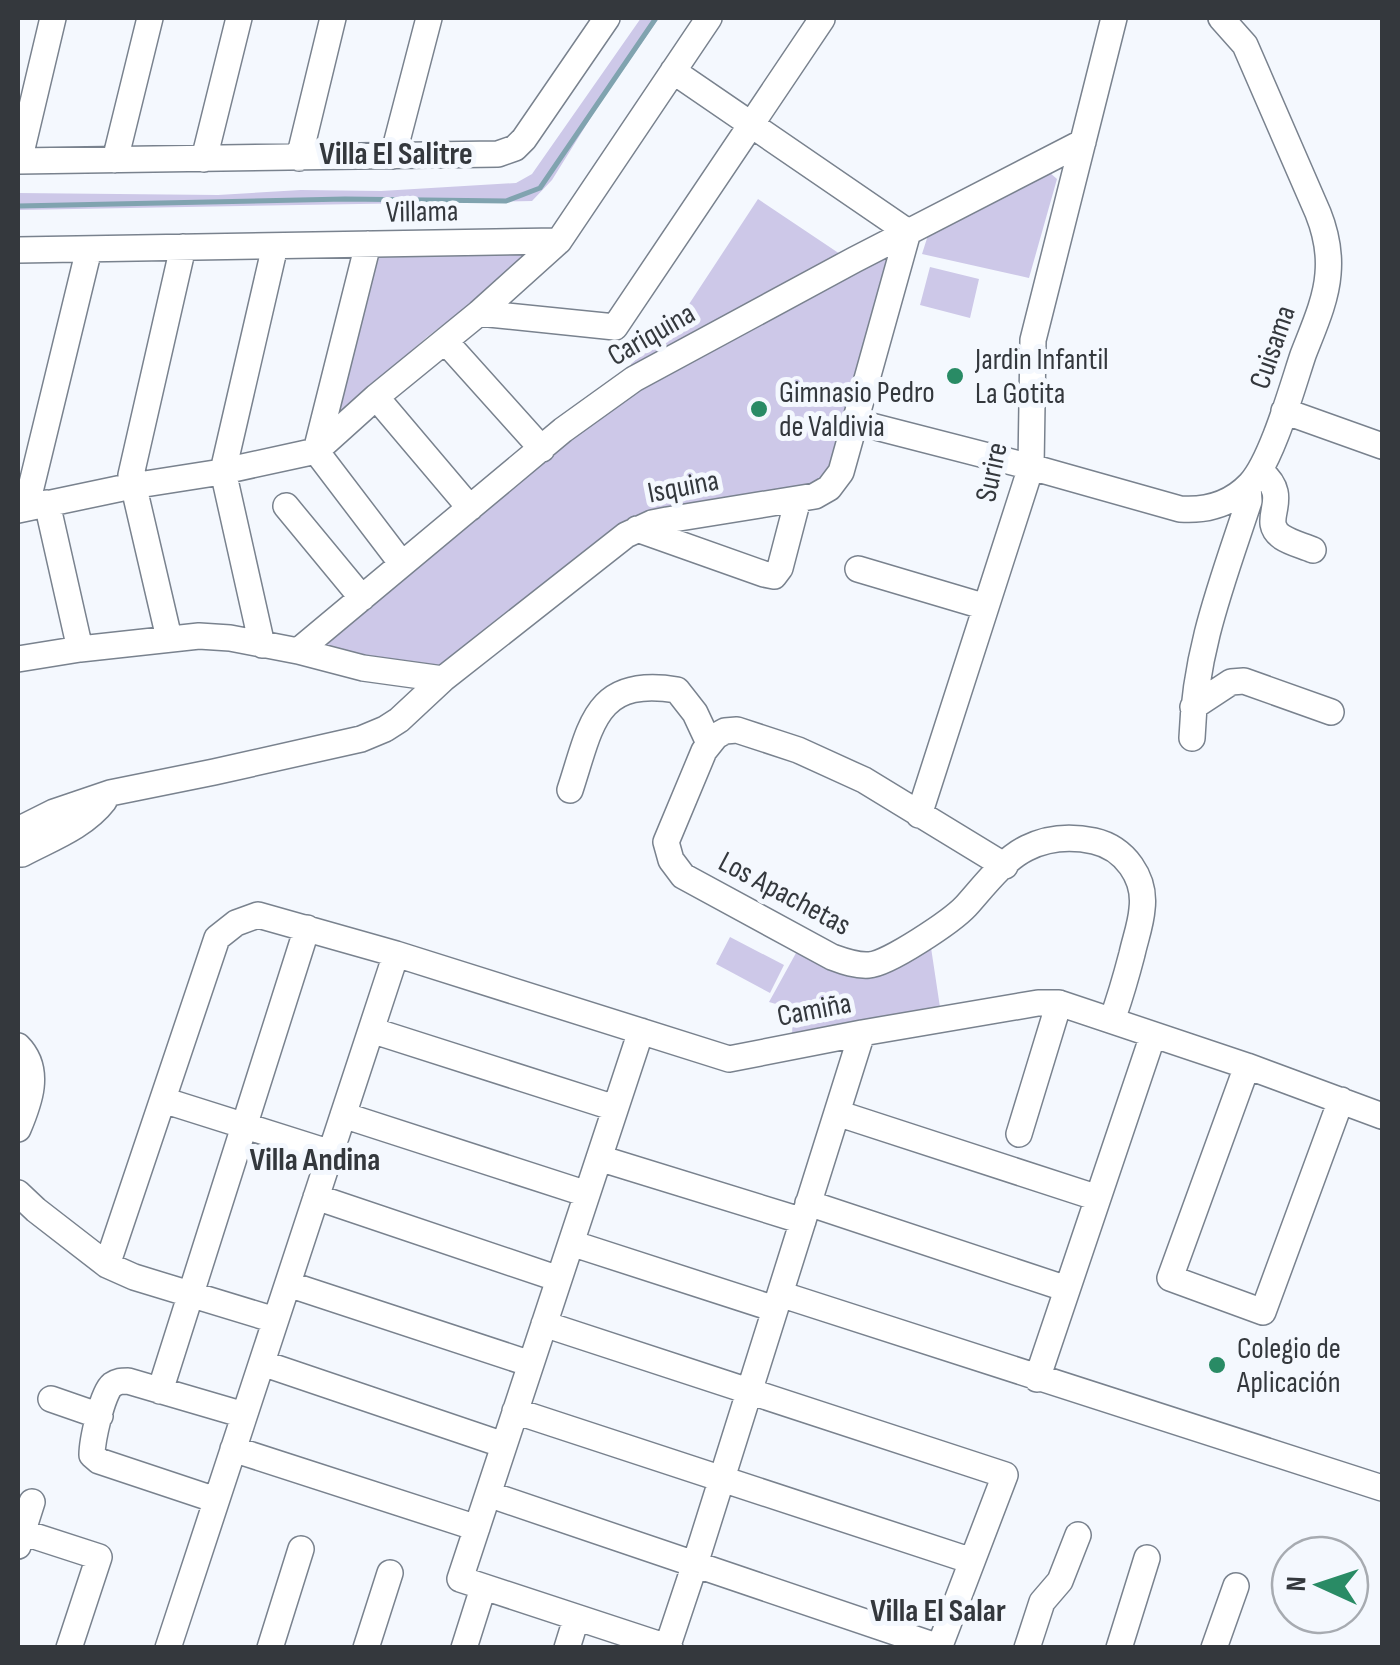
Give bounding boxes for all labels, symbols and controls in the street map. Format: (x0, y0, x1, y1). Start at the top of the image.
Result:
district label: Villa El Salitre (319, 135, 473, 174)
street label: Villama (385, 193, 459, 231)
street label: Cariquina (601, 296, 702, 374)
street label: Cuisama (1242, 301, 1304, 394)
place label: Jardin Infantil La Gotita (974, 342, 1109, 412)
marker: Jardin Infantil La Gotita (944, 365, 966, 387)
place label: Gimnasio Pedro de Valdivia (779, 375, 935, 445)
marker: Gimnasio Pedro de Valdivia (748, 398, 770, 420)
street label: Surire (968, 439, 1016, 505)
street label: Isquina (645, 462, 722, 512)
street label: Los Apachetas (712, 844, 857, 944)
street label: Camiña (774, 985, 854, 1035)
district label: Villa Andina (250, 1141, 380, 1180)
place label: Colegio de Aplicación (1236, 1331, 1341, 1401)
marker: Colegio de Aplicación (1206, 1354, 1228, 1376)
north arrow (1270, 1535, 1370, 1635)
text: N (1280, 1575, 1313, 1592)
district label: Villa El Salar (870, 1592, 1006, 1631)

